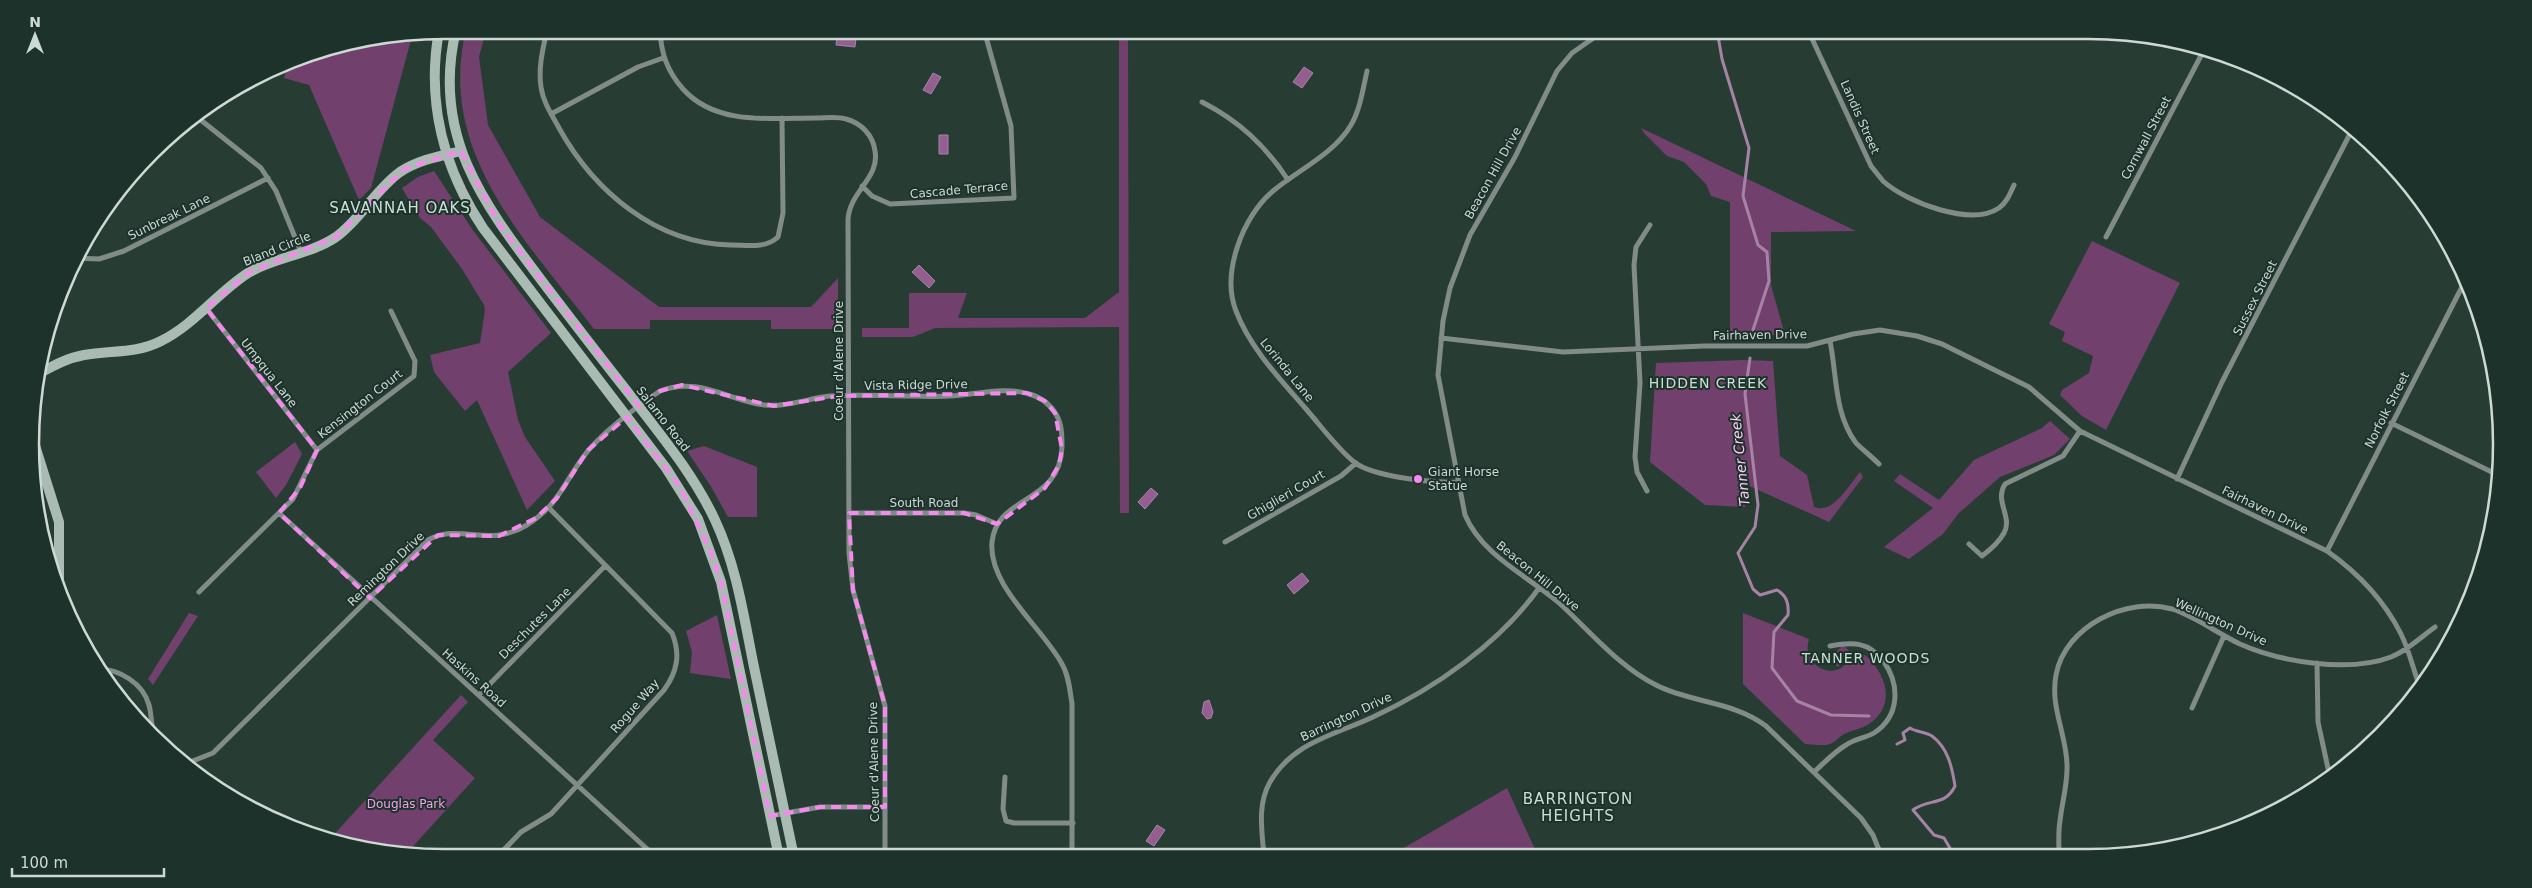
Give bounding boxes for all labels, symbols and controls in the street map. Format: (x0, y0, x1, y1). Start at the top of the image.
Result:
north arrow (10, 10, 60, 60)
text: N (29, 14, 41, 30)
street label: Landis Street (1838, 78, 1883, 156)
street label: Cornwall Street (2118, 94, 2174, 182)
street label: Beacon Hill Drive (1462, 124, 1524, 222)
street label: Cascade Terrace (909, 179, 1009, 201)
street label: Sunbreak Lane (126, 191, 212, 243)
district label: SAVANNAH OAKS (329, 199, 471, 217)
street label: Bland Circle (241, 229, 313, 269)
street label: Sussex Street (2230, 258, 2280, 338)
street label: Coeur d'Alene Drive (832, 301, 846, 421)
street label: Fairhaven Drive (1713, 327, 1807, 343)
street label: Lorinda Lane (1257, 335, 1317, 405)
street label: Umpqua Lane (238, 336, 300, 410)
street label: Kensington Court (315, 366, 405, 441)
street label: Norfolk Street (2362, 369, 2412, 450)
district label: HIDDEN CREEK (1649, 375, 1767, 391)
street label: Vista Ridge Drive (864, 377, 968, 393)
street label: Salamo Road (633, 384, 693, 454)
water label: Tanner Creek (1727, 412, 1753, 507)
place label: Giant Horse Statue (1428, 465, 1499, 493)
street label: Ghiglieri Court (1245, 467, 1327, 523)
marker: Giant Horse Statue (1412, 473, 1424, 485)
street label: Fairhaven Drive (2220, 483, 2310, 537)
street label: South Road (890, 496, 958, 510)
street label: Remington Drive (345, 529, 427, 609)
street label: Beacon Hill Drive (1494, 538, 1582, 614)
street label: Deschutes Lane (496, 584, 574, 662)
street label: Wellington Drive (2173, 595, 2269, 649)
street label: Haskins Road (439, 646, 509, 710)
district label: TANNER WOODS (1801, 650, 1930, 666)
street label: Rogue Way (608, 676, 662, 736)
street label: Barrington Drive (1298, 690, 1394, 744)
street label: Coeur d'Alene Drive (866, 702, 882, 822)
district label: BARRINGTON HEIGHTS (1523, 790, 1633, 825)
park label: Douglas Park (367, 797, 445, 811)
scale bar (12, 846, 165, 878)
text: 100 m (20, 854, 68, 872)

